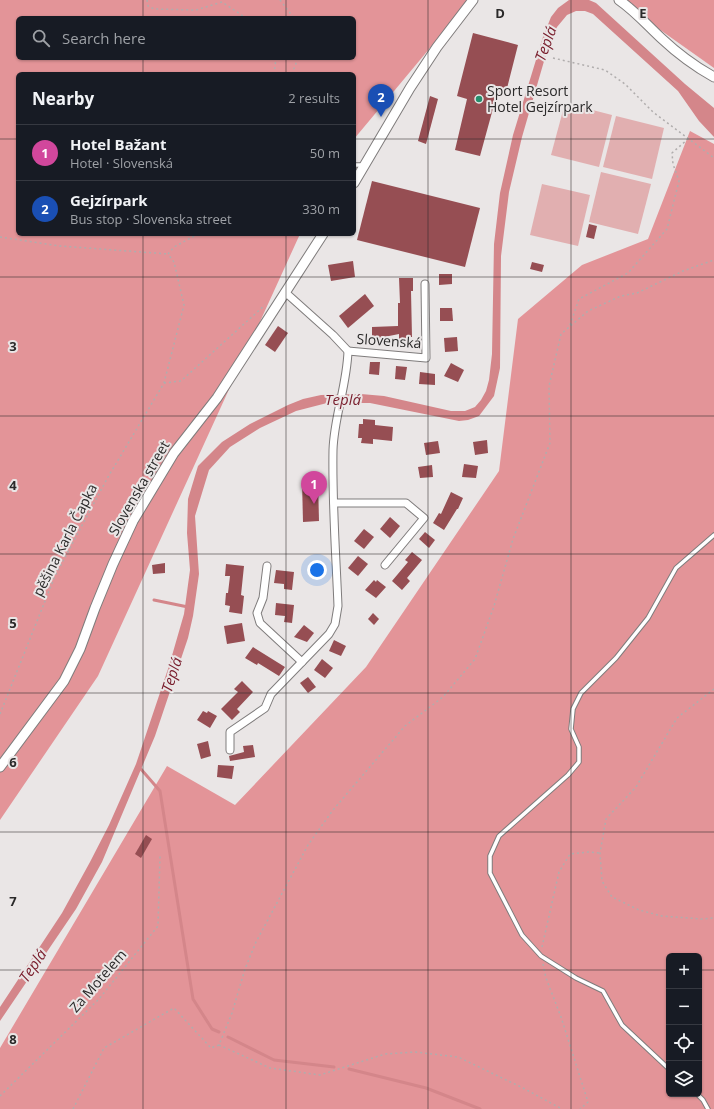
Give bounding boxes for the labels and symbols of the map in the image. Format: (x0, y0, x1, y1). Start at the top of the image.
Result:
text: D (495, 4, 505, 22)
text: E (639, 4, 647, 22)
water label: Teplá (530, 23, 561, 64)
place label: Sport Resort Hotel Gejzírpark (487, 81, 593, 116)
pin: 2 (368, 84, 394, 117)
marker: Sport Resort Hotel Gejzírpark (474, 94, 484, 104)
street label: Slovenská (356, 329, 422, 352)
text: 3 (9, 337, 17, 355)
water label: Teplá (325, 389, 361, 409)
street label: Slovenska street (104, 437, 173, 539)
pin: 1 (301, 471, 327, 504)
text: 4 (9, 476, 17, 494)
street label: pěšina Karla Čapka (28, 480, 101, 599)
your location (307, 560, 327, 580)
text: 5 (9, 614, 17, 632)
water label: Teplá (156, 654, 186, 695)
text: 6 (9, 753, 17, 771)
text: 7 (9, 892, 17, 910)
water label: Teplá (14, 945, 51, 986)
street label: Za Motelem (65, 945, 130, 1016)
text: 8 (9, 1030, 17, 1048)

